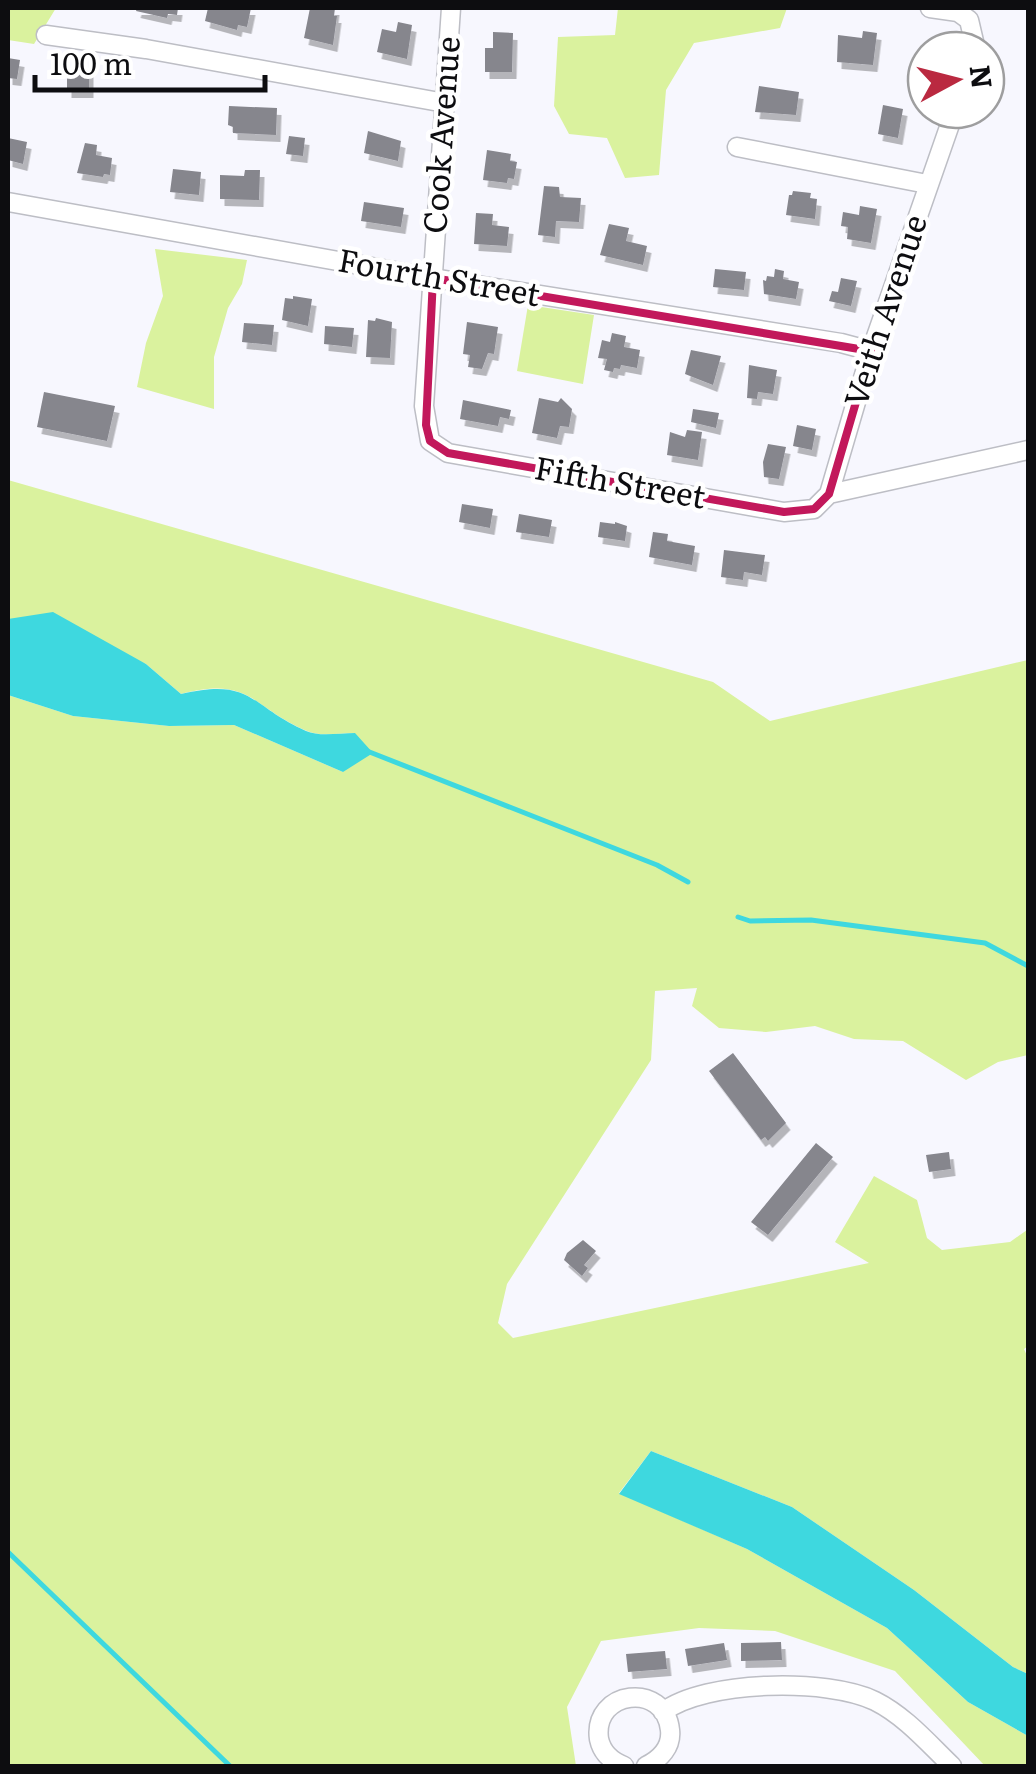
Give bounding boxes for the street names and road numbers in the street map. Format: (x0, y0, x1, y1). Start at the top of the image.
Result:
street label: Cook Avenue (408, 35, 470, 235)
street label: Veith Avenue (829, 208, 937, 412)
street label: Fourth Street (335, 234, 544, 316)
street label: Fifth Street (531, 441, 710, 519)

